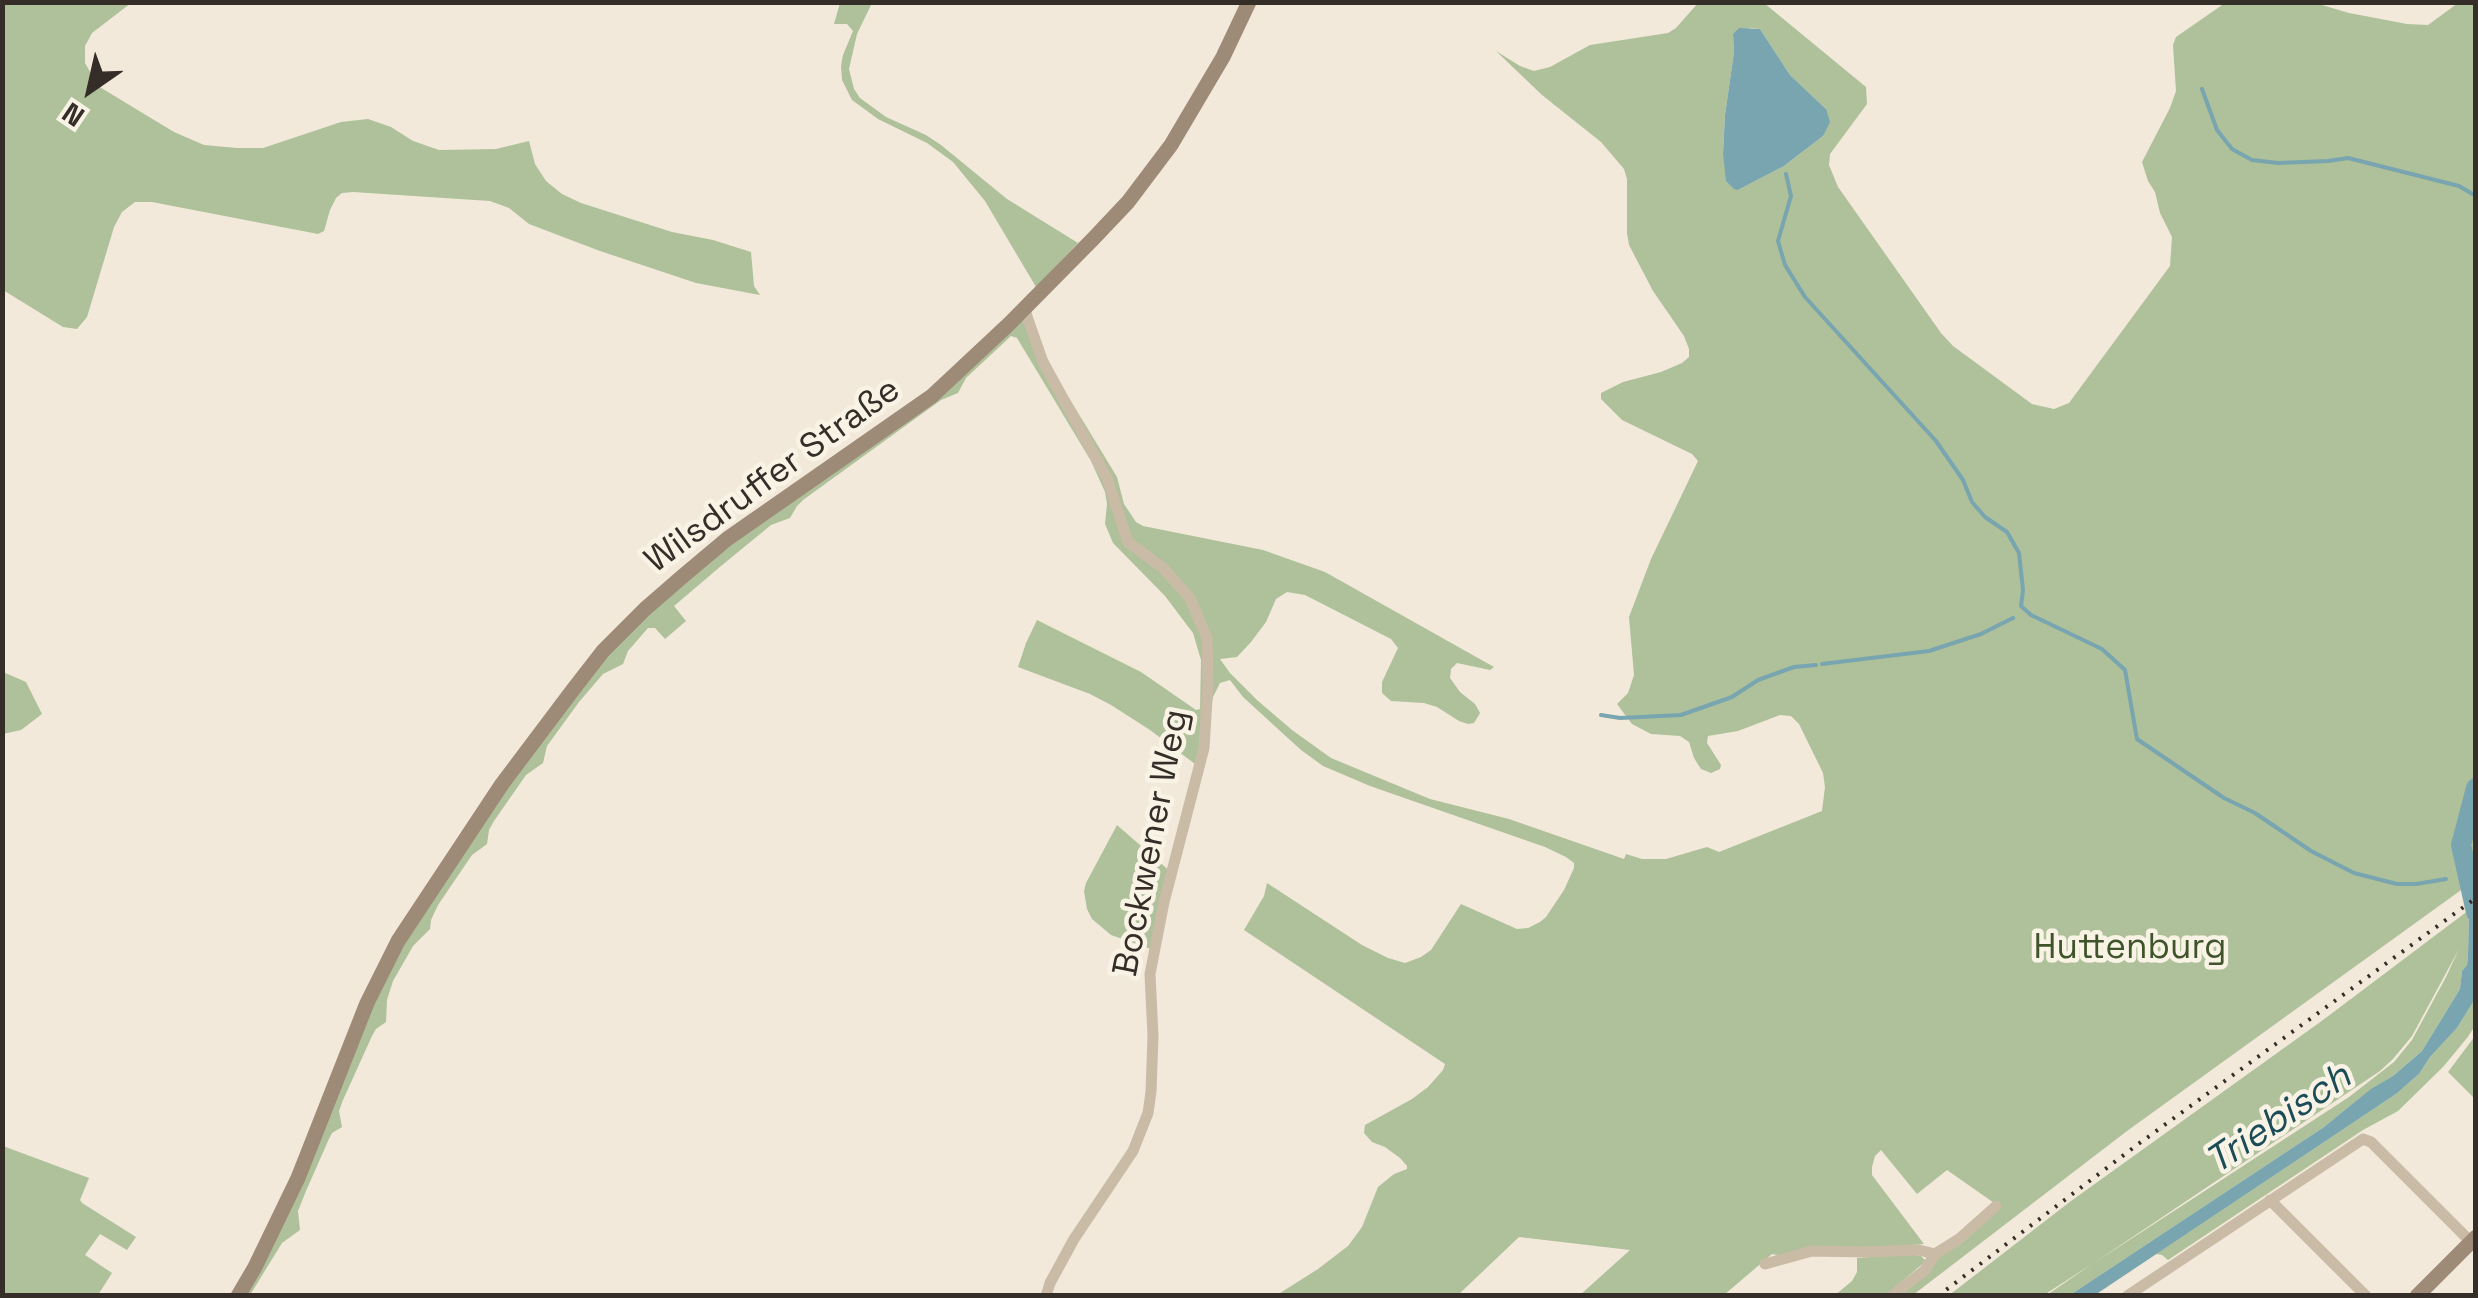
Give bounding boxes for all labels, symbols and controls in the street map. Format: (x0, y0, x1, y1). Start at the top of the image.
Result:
north arrow (40, 40, 140, 140)
text: N (55, 95, 91, 135)
street label: Wilsdruffer Straße (637, 369, 909, 583)
street label: Bockwener Weg (1106, 706, 1198, 980)
park label: Huttenburg (2034, 928, 2226, 970)
water label: Triebisch (2198, 1055, 2360, 1185)

